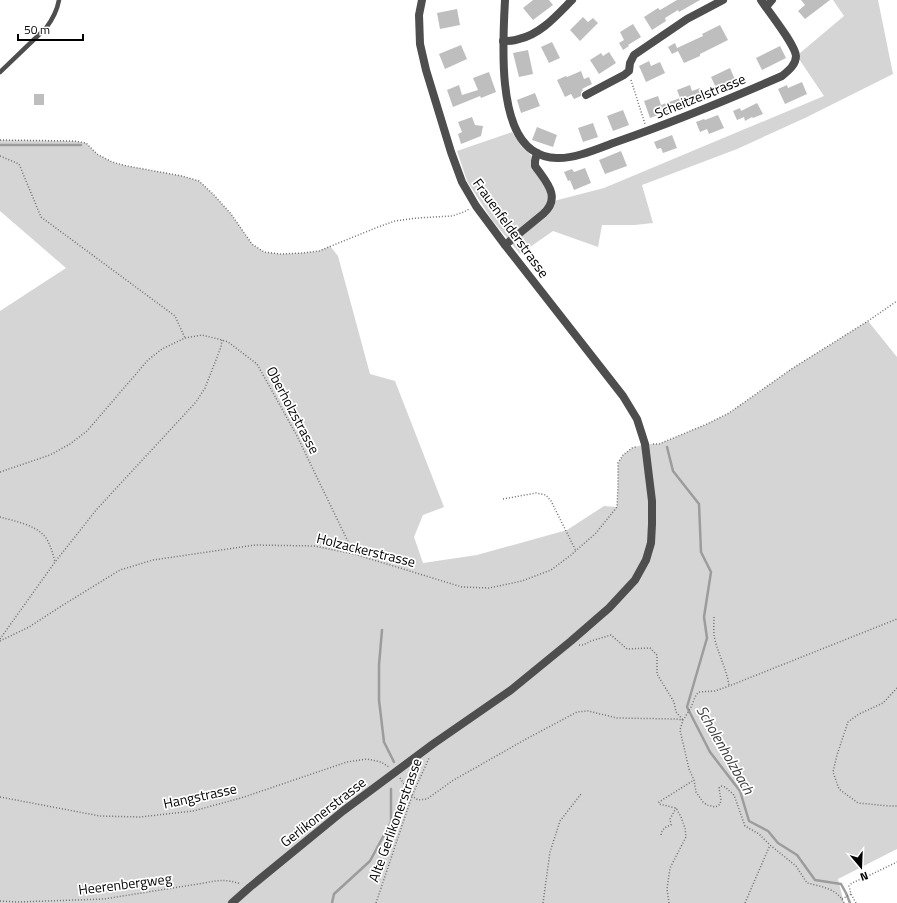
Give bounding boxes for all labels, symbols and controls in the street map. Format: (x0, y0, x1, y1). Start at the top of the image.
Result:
scale bar (18, 16, 83, 42)
text: 50 m (24, 20, 50, 39)
street label: Scheitzelstrasse (651, 68, 748, 123)
street label: Frauenfelderstrasse (468, 174, 555, 282)
street label: Oberholzstrasse (262, 362, 325, 457)
street label: Holzackerstrasse (314, 527, 418, 572)
water label: Scholenholzbach (691, 701, 760, 799)
street label: Alte Gerlikonerstrasse (362, 755, 427, 885)
street label: Gerlikonerstrasse (275, 771, 370, 852)
street label: Hangstrasse (161, 777, 239, 814)
north arrow (841, 847, 881, 887)
street label: Heerenbergweg (77, 867, 173, 900)
text: N (858, 868, 870, 885)

